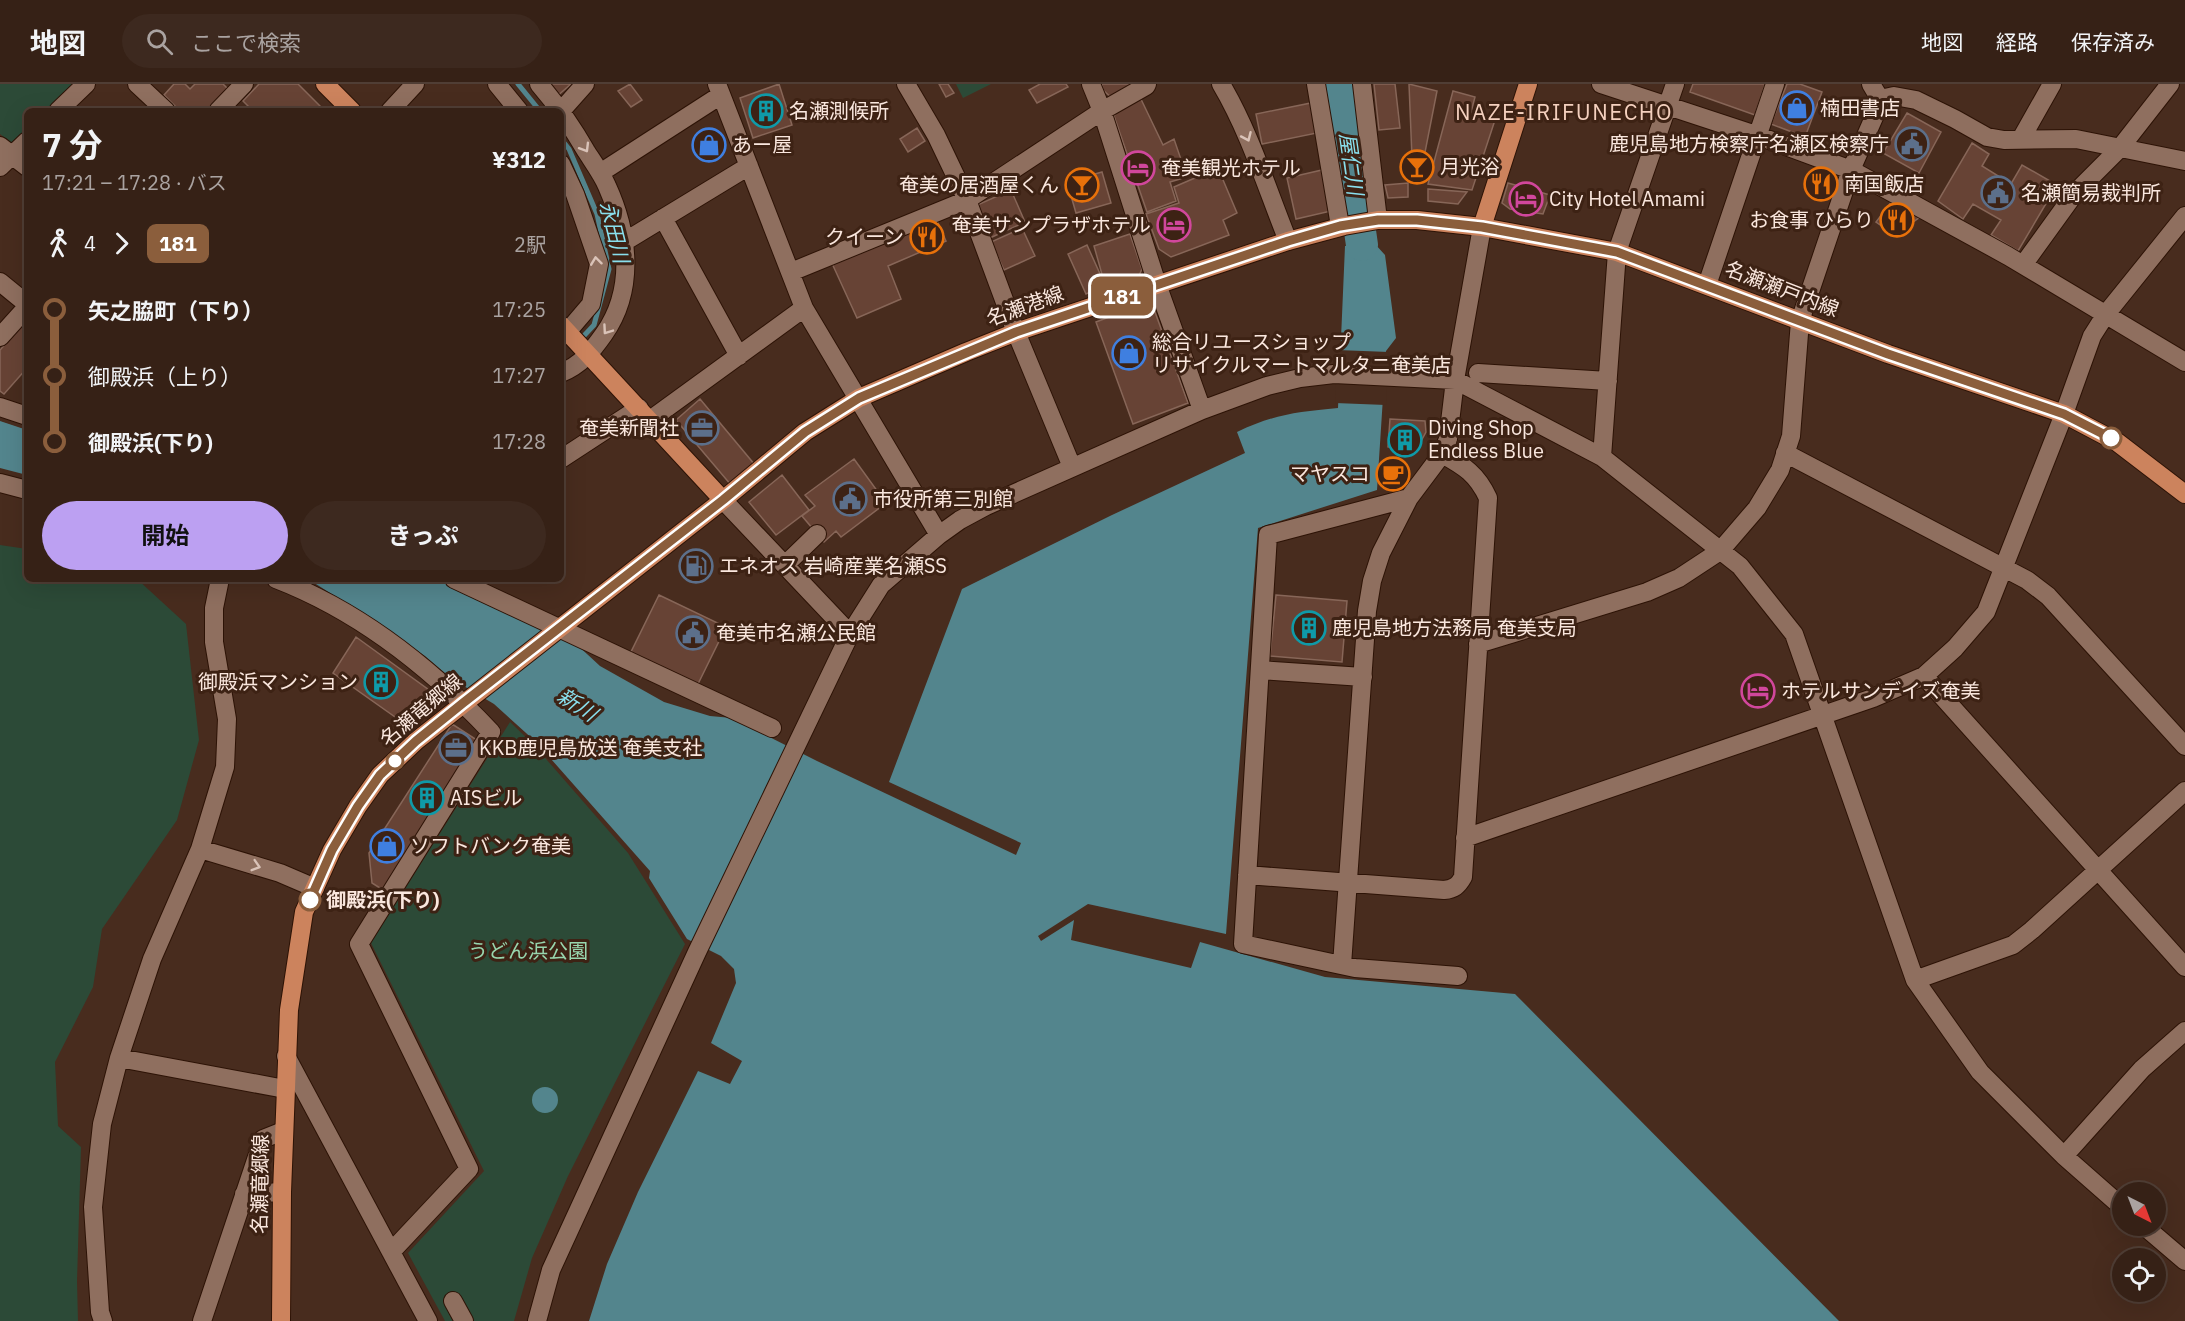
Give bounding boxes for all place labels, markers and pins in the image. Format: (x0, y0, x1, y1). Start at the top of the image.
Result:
shop icon: 楠田書店 (1779, 90, 1815, 126)
building icon: 名瀬測候所 (748, 93, 784, 129)
place label: 楠田書店 (1820, 94, 1900, 121)
place label: 名瀬測候所 (789, 97, 889, 124)
public building icon: 鹿児島地方検察庁名瀬区検察庁 (1894, 126, 1930, 162)
shop icon: あー屋 (691, 127, 727, 163)
place label: 鹿児島地方検察庁名瀬区検察庁 (1609, 130, 1889, 157)
place label: あー屋 (732, 131, 792, 158)
bar icon: 月光浴 (1399, 149, 1435, 185)
hotel icon: 奄美観光ホテル (1120, 150, 1156, 186)
place label: 月光浴 (1440, 153, 1500, 180)
place label: 奄美観光ホテル (1161, 154, 1301, 181)
restaurant icon: 南国飯店 (1803, 166, 1839, 202)
bar icon: 奄美の居酒屋くん (1064, 167, 1100, 203)
place label: 南国飯店 (1844, 170, 1924, 197)
place label: 奄美の居酒屋くん (899, 171, 1059, 198)
public building icon: 名瀬簡易裁判所 (1980, 175, 2016, 211)
place label: 名瀬簡易裁判所 (2021, 179, 2161, 206)
hotel icon: City Hotel Amami (1508, 181, 1544, 217)
place label: City Hotel Amami (1549, 185, 1705, 212)
restaurant icon: お食事 ひらり (1879, 202, 1915, 238)
place label: お食事 ひらり (1749, 206, 1874, 233)
hotel icon: 奄美サンプラザホテル (1156, 207, 1192, 243)
place label: 奄美サンプラザホテル (952, 211, 1151, 238)
restaurant icon: クイーン (909, 219, 945, 255)
place label: クイーン (825, 223, 904, 250)
place label: 総合リユースショップ リサイクルマートマルタニ奄美店 (1152, 328, 1451, 378)
shop icon: 総合リユースショップ リサイクルマートマルタニ奄美店 (1111, 335, 1147, 371)
office icon: 奄美新聞社 (684, 410, 720, 446)
place label: 奄美新聞社 (579, 414, 679, 441)
place label: Diving Shop Endless Blue (1428, 414, 1544, 464)
building icon: Diving Shop Endless Blue (1387, 422, 1423, 458)
unlabelled marker (2100, 427, 2122, 449)
cafe icon: マヤスコ (1375, 456, 1411, 492)
place label: マヤスコ (1290, 460, 1370, 487)
public building icon: 市役所第三別館 (832, 481, 868, 517)
place label: 市役所第三別館 (873, 485, 1013, 512)
fuel station icon: エネオス 岩崎産業名瀬SS (678, 548, 714, 584)
place label: エネオス 岩崎産業名瀬SS (719, 552, 947, 579)
building icon: 鹿児島地方法務局 奄美支局 (1291, 610, 1327, 646)
place label: 鹿児島地方法務局 奄美支局 (1332, 614, 1577, 641)
public building icon: 奄美市名瀬公民館 (675, 615, 711, 651)
place label: 奄美市名瀬公民館 (716, 619, 876, 646)
building icon: 御殿浜マンション (363, 664, 399, 700)
place label: 御殿浜マンション (198, 668, 358, 695)
hotel icon: ホテルサンデイズ奄美 (1740, 673, 1776, 709)
place label: ホテルサンデイズ奄美 (1781, 677, 1980, 704)
office icon: KKB鹿児島放送 奄美支社 (438, 730, 474, 766)
place label: KKB鹿児島放送 奄美支社 (479, 734, 702, 761)
unlabelled marker (386, 752, 404, 770)
building icon: AISビル (409, 780, 445, 816)
place label: AISビル (450, 784, 522, 811)
shop icon: ソフトバンク奄美 (369, 828, 405, 864)
place label: ソフトバンク奄美 (410, 832, 571, 859)
place label: 御殿浜(下り) (326, 886, 440, 913)
marker: 御殿浜(下り) (299, 889, 321, 911)

